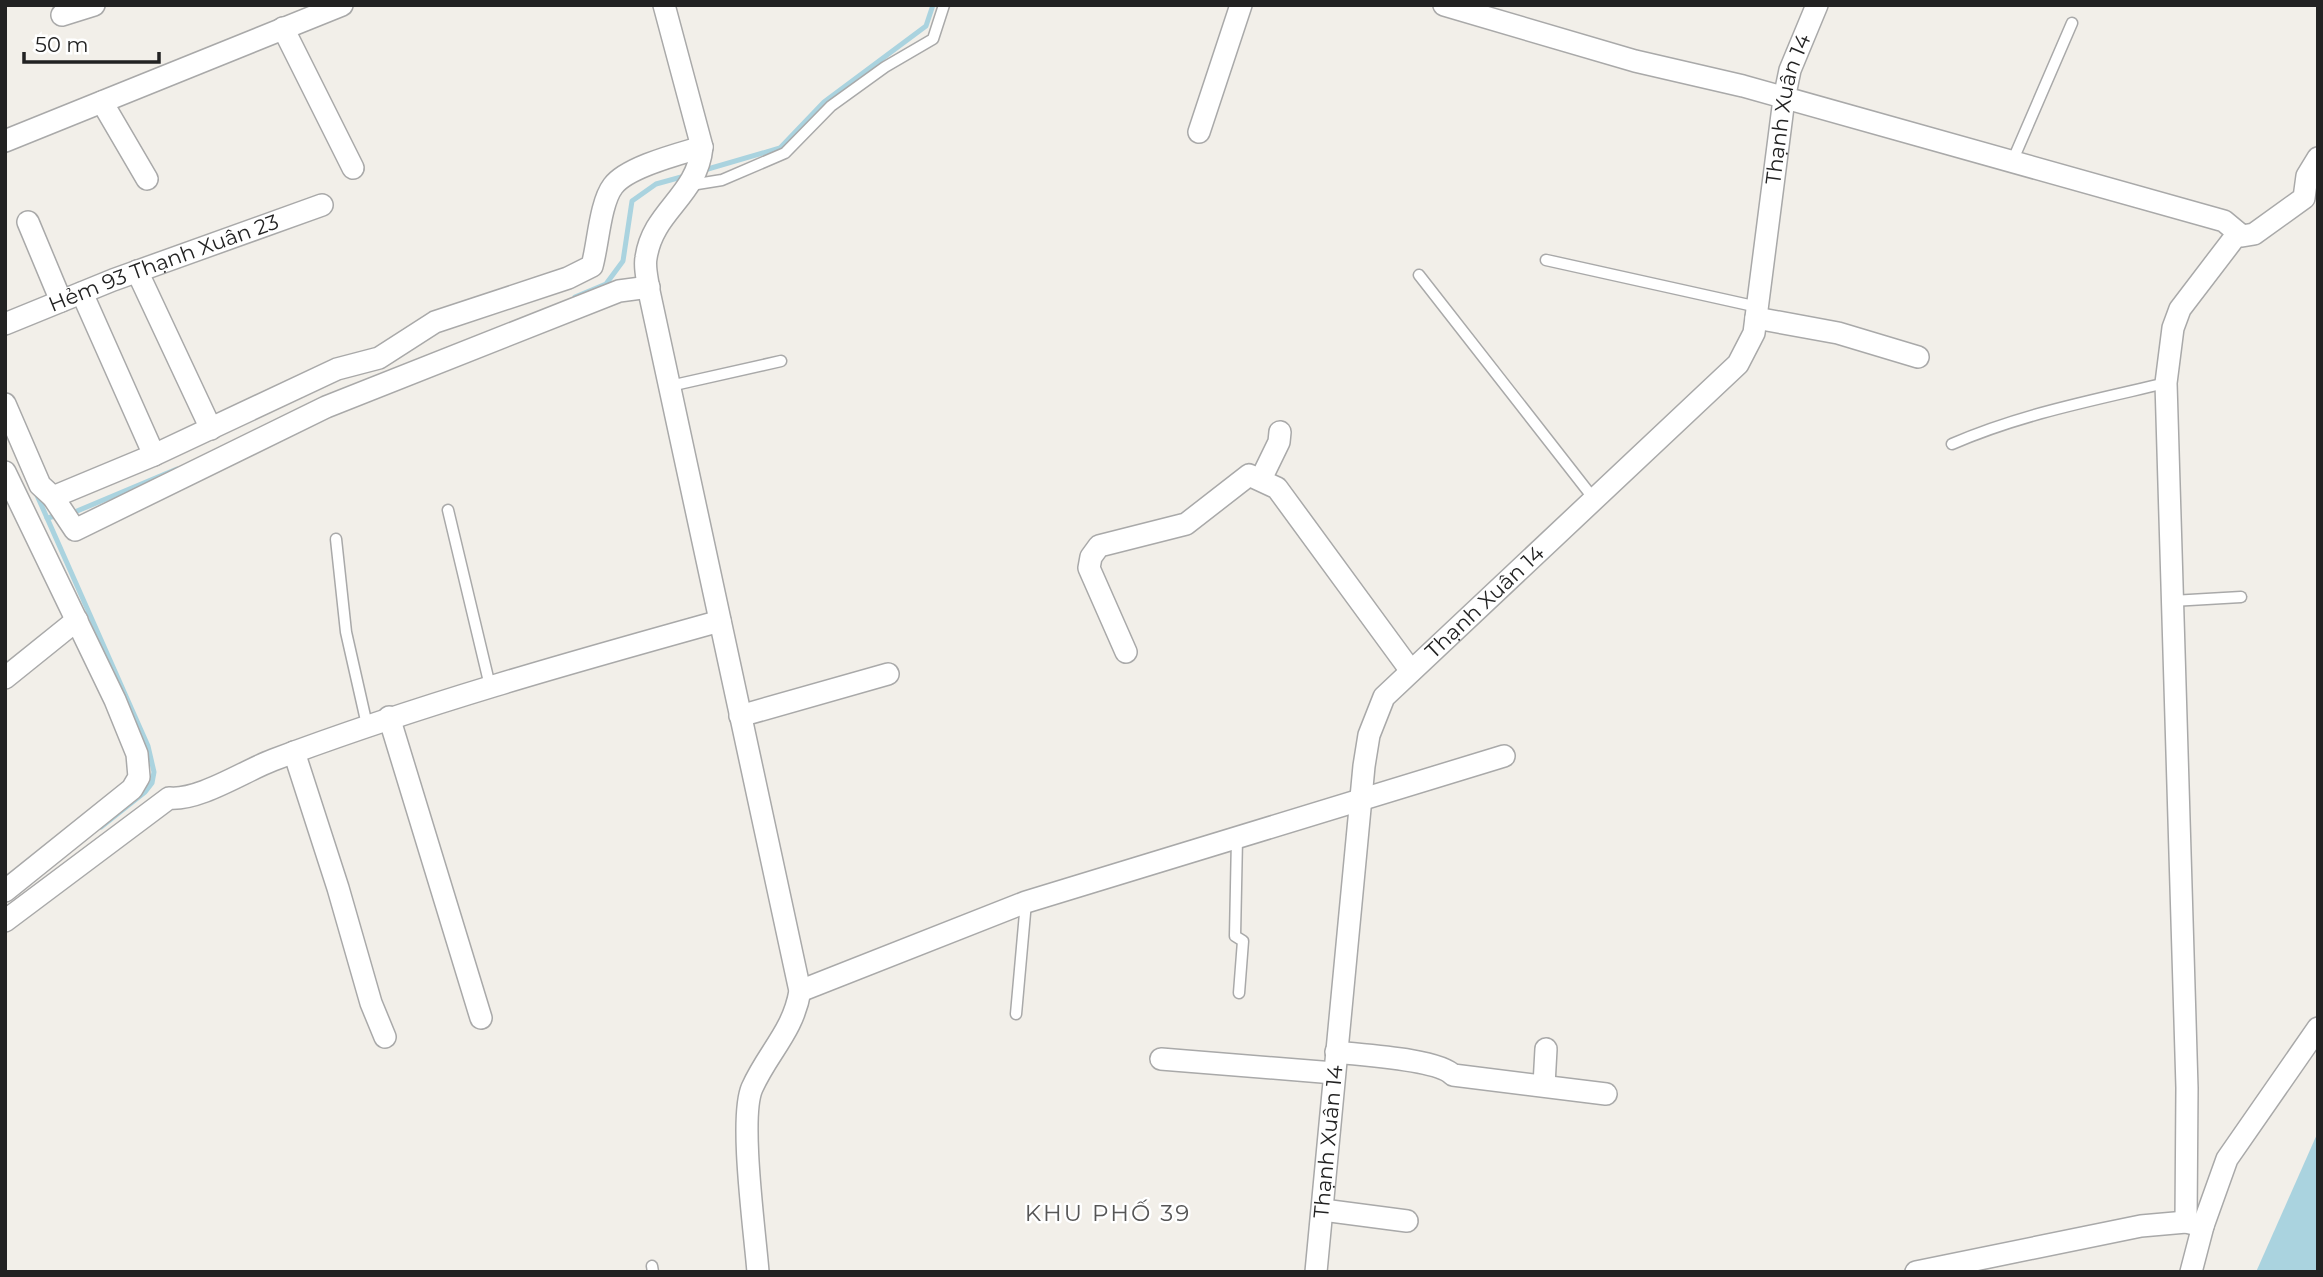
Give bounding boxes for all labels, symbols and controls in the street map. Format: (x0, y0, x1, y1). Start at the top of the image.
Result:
scale bar (24, 21, 159, 65)
street label: Thạnh Xuân 14 (1760, 30, 1816, 186)
text: 50 m (35, 32, 89, 57)
street label: Hẻm 93 Thạnh Xuân 23 (45, 209, 282, 317)
street label: Thạnh Xuân 14 (1420, 540, 1549, 663)
street label: Thạnh Xuân 14 (1308, 1064, 1348, 1219)
district label: KHU PHỐ 39 (1025, 1199, 1191, 1227)

